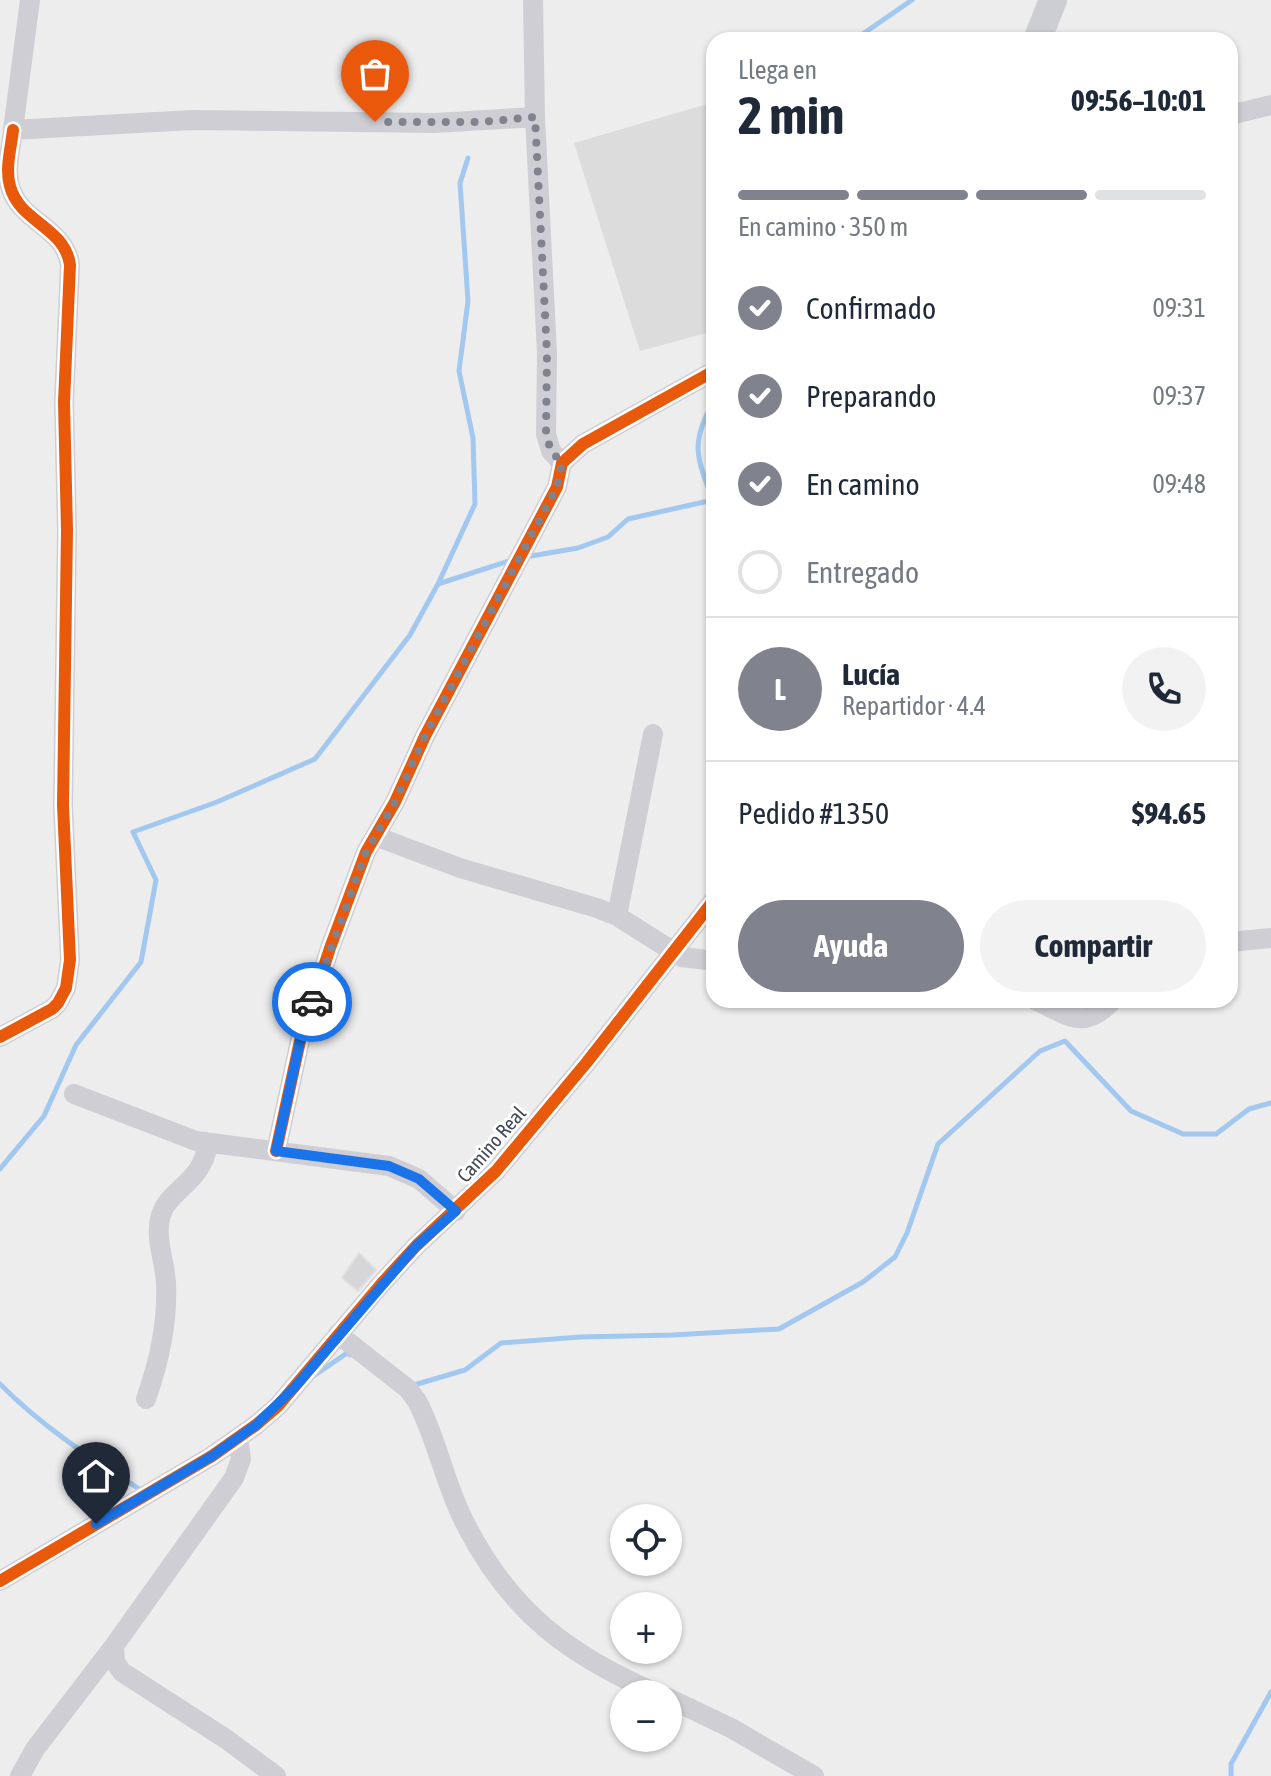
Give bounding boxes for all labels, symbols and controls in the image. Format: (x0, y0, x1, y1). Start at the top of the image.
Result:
pin (341, 40, 409, 122)
icon: bag (353, 52, 397, 96)
text: Llega en (738, 55, 817, 85)
text: 09:56–10:01 (1071, 83, 1206, 117)
text: 2 min (738, 85, 844, 145)
text: En camino · 350 m (738, 212, 908, 242)
icon: check (738, 286, 782, 330)
text: Confirmado (806, 291, 936, 325)
text: 09:31 (1152, 293, 1206, 323)
icon: check (738, 374, 782, 418)
text: Preparando (806, 379, 936, 413)
text: 09:37 (1152, 381, 1206, 411)
icon: check (738, 462, 782, 506)
text: En camino (806, 467, 920, 501)
text: 09:48 (1152, 469, 1206, 499)
text: Entregado (806, 555, 919, 589)
button: phone (1122, 647, 1206, 731)
text: Lucía (842, 657, 900, 691)
text: L (774, 672, 786, 706)
text: Repartidor · 4.4 (842, 691, 986, 721)
text: Pedido #1350 (738, 796, 889, 830)
text: $94.65 (1132, 796, 1206, 830)
button: Ayuda (738, 900, 964, 992)
button: Compartir (980, 900, 1206, 992)
courier (272, 962, 352, 1042)
icon: car (290, 980, 334, 1024)
street label: Camino Real (452, 1101, 531, 1187)
pin (62, 1442, 130, 1524)
icon: home (74, 1454, 118, 1498)
map controls (610, 1504, 682, 1752)
button: locate (610, 1504, 682, 1576)
button: + (610, 1592, 682, 1664)
button: − (610, 1680, 682, 1752)

